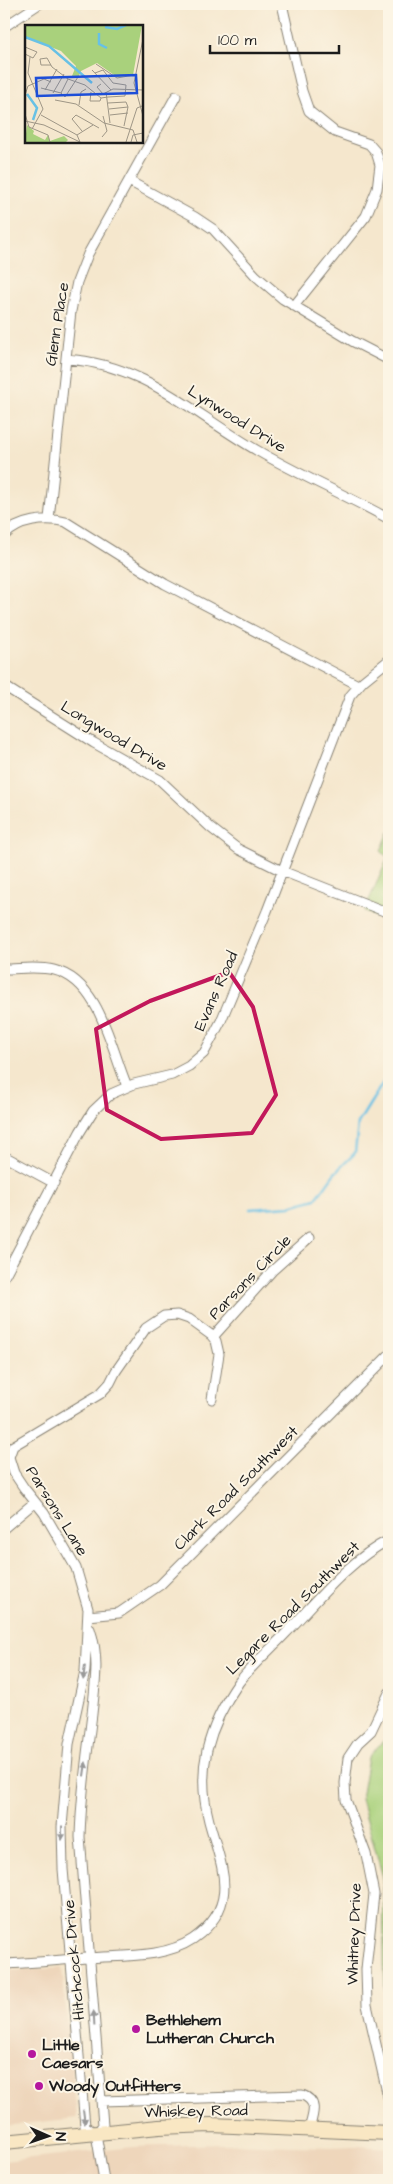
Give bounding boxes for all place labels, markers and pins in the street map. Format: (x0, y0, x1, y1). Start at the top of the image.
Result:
place label: Bethlehem Lutheran Church (146, 2009, 275, 2049)
marker: Bethlehem Lutheran Church (130, 2023, 142, 2035)
place label: Little Caesars (42, 2034, 103, 2074)
marker: Little Caesars (26, 2048, 38, 2060)
place label: Woody Outfitters (48, 2075, 181, 2098)
marker: Woody Outfitters (33, 2080, 45, 2092)

